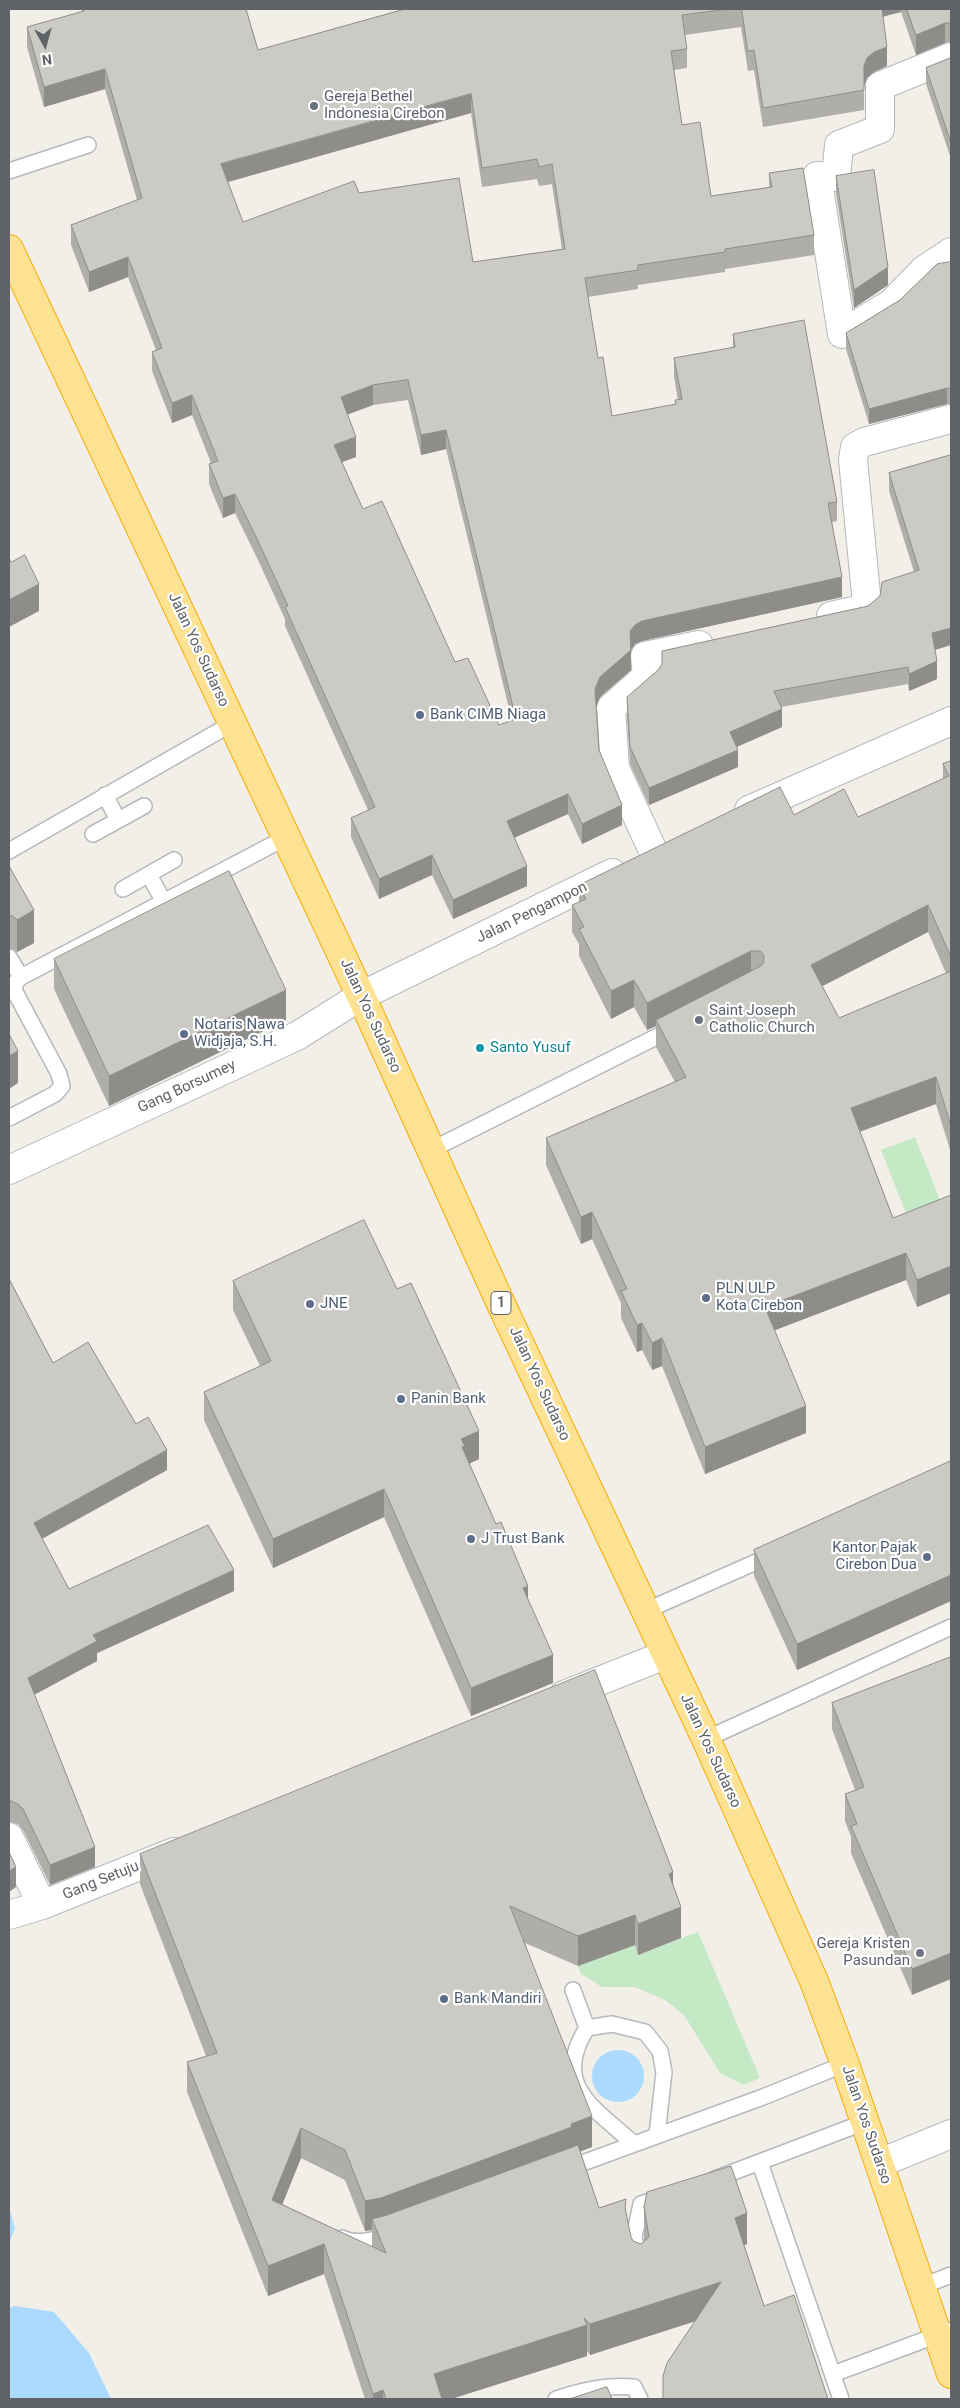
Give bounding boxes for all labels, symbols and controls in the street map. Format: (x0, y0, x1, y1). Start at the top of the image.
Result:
north arrow (20, 20, 70, 70)
text: N (41, 51, 53, 68)
place label: Gereja Bethel Indonesia Cirebon (324, 88, 444, 123)
marker: Gereja Bethel Indonesia Cirebon (308, 100, 320, 112)
street label: Jalan Yos Sudarso (164, 590, 232, 710)
place label: Bank CIMB Niaga (430, 706, 546, 724)
marker: Bank CIMB Niaga (414, 709, 426, 721)
street label: Jalan Pengampon (474, 878, 590, 948)
street label: Jalan Yos Sudarso (336, 956, 404, 1076)
place label: Saint Joseph Catholic Church (709, 1002, 815, 1037)
marker: Saint Joseph Catholic Church (693, 1014, 705, 1026)
place label: Notaris Nawa Widjaja, S.H. (194, 1016, 285, 1051)
marker: Notaris Nawa Widjaja, S.H. (178, 1028, 190, 1040)
place label: Santo Yusuf (490, 1039, 571, 1057)
marker: Santo Yusuf (474, 1042, 486, 1054)
street label: Gang Borsumey (135, 1056, 239, 1118)
place label: PLN ULP Kota Cirebon (716, 1280, 802, 1315)
road number: 1 (491, 1292, 511, 1315)
marker: PLN ULP Kota Cirebon (700, 1292, 712, 1304)
place label: JNE (320, 1295, 348, 1313)
marker: JNE (304, 1298, 316, 1310)
street label: Jalan Yos Sudarso (505, 1324, 573, 1444)
place label: Panin Bank (411, 1390, 486, 1408)
marker: Panin Bank (395, 1393, 407, 1405)
place label: J Trust Bank (481, 1530, 565, 1548)
marker: J Trust Bank (465, 1533, 477, 1545)
place label: Kantor Pajak Cirebon Dua (832, 1539, 917, 1574)
marker: Kantor Pajak Cirebon Dua (921, 1551, 933, 1563)
street label: Jalan Yos Sudarso (676, 1691, 744, 1811)
street label: Gang Setuju (60, 1858, 142, 1904)
place label: Gereja Kristen Pasundan (816, 1935, 910, 1970)
marker: Gereja Kristen Pasundan (914, 1947, 926, 1959)
place label: Bank Mandiri (454, 1990, 541, 2008)
marker: Bank Mandiri (438, 1993, 450, 2005)
street label: Jalan Yos Sudarso (837, 2063, 895, 2187)

